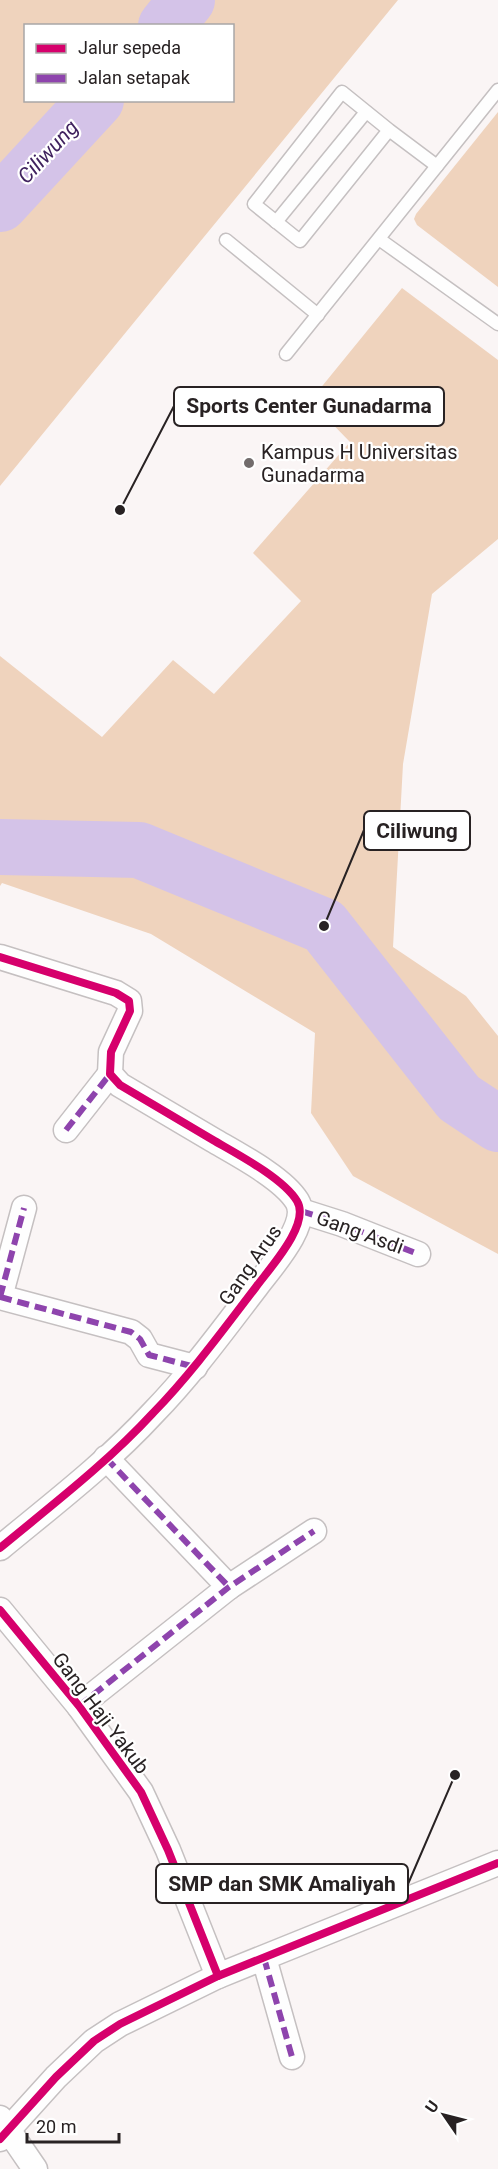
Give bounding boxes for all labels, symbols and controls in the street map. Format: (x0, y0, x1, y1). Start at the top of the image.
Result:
legend (24, 24, 234, 102)
text: Jalur sepeda (78, 37, 181, 58)
text: Jalan setapak (78, 67, 191, 88)
water label: Ciliwung (13, 116, 83, 188)
callout: Sports Center Gunadarma (174, 387, 444, 426)
text: Sports Center Gunadarma (186, 394, 432, 418)
place label: Kampus H Universitas Gunadarma (261, 440, 457, 487)
marker: Kampus H Universitas Gunadarma (242, 456, 256, 470)
callout: Ciliwung (364, 811, 470, 850)
text: Ciliwung (376, 819, 458, 843)
street label: Gang Asdi (313, 1205, 407, 1259)
street label: Gang Arus (214, 1220, 286, 1310)
street label: Gang Haji Yakub (47, 1647, 155, 1779)
callout: SMP dan SMK Amaliyah (156, 1864, 408, 1903)
text: SMP dan SMK Amaliyah (168, 1872, 396, 1896)
north arrow (414, 2085, 474, 2145)
text: U (421, 2097, 443, 2116)
scale bar (27, 2106, 118, 2144)
text: 20 m (36, 2116, 76, 2137)

